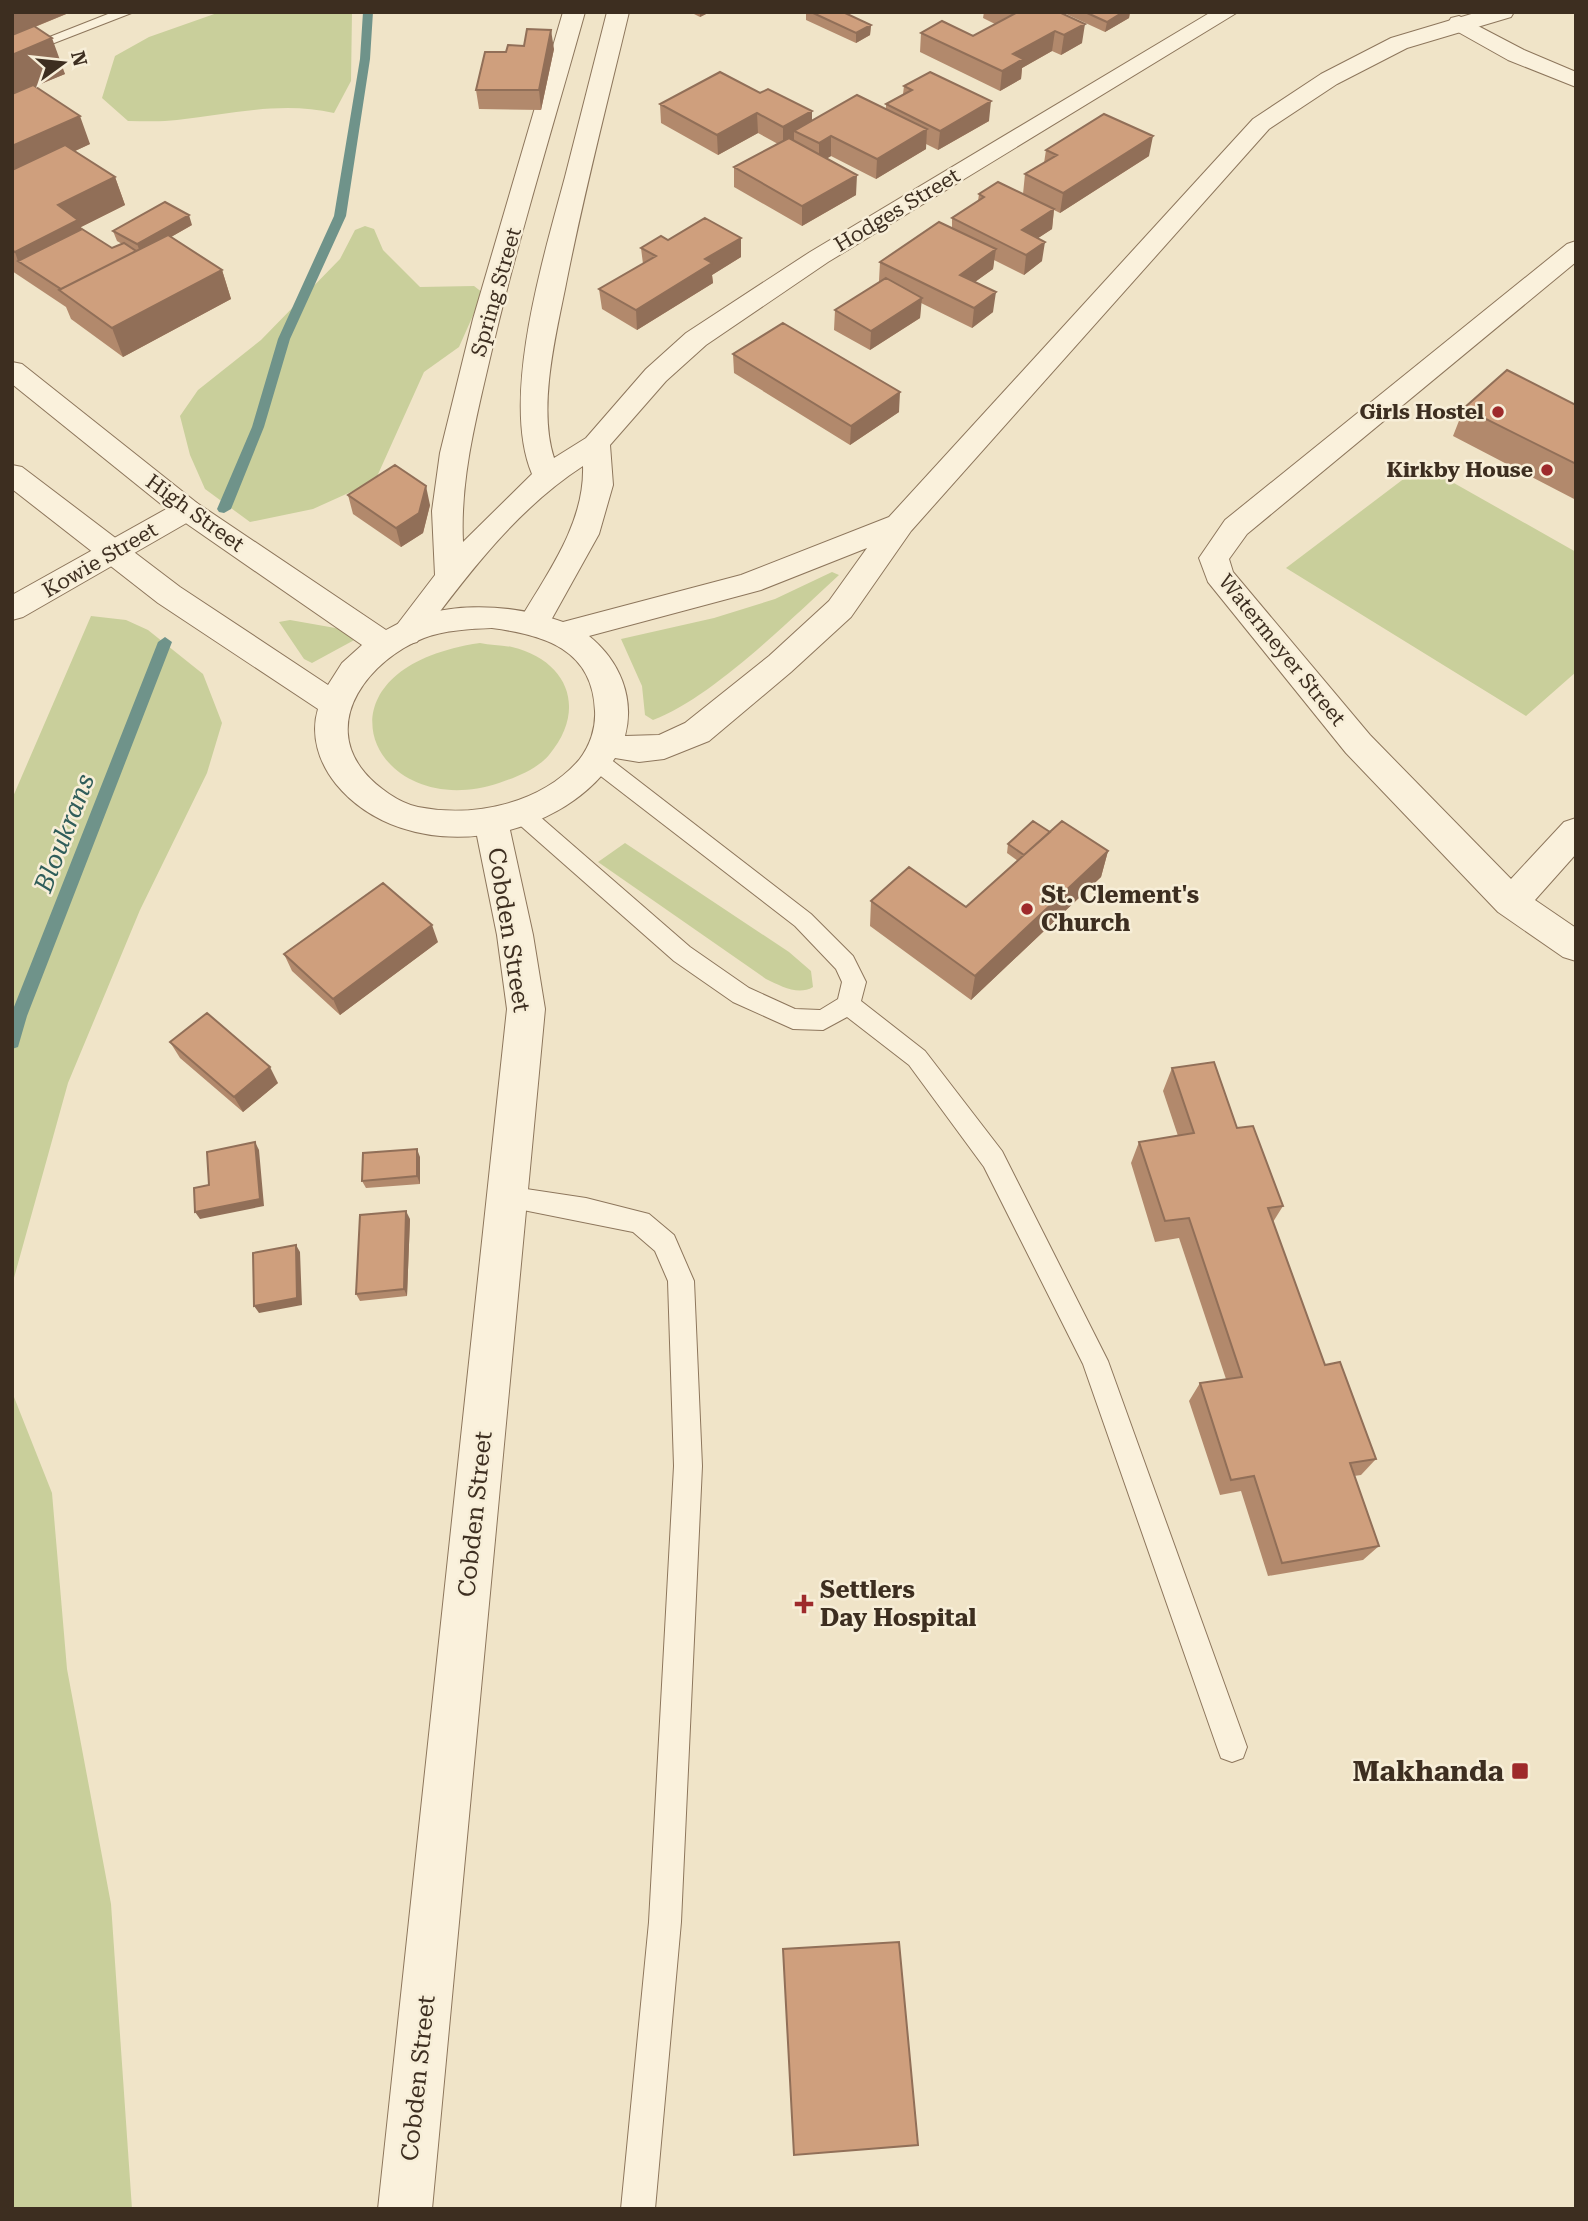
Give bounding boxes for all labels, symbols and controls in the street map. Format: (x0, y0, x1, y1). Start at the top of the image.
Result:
north arrow (28, 28, 98, 98)
text: N (66, 49, 92, 69)
street label: Hodges Street (830, 163, 964, 257)
street label: Spring Street (466, 225, 526, 359)
place label: Girls Hostel (1359, 400, 1484, 424)
marker: Girls Hostel (1490, 404, 1506, 420)
place label: Kirkby House (1386, 458, 1533, 482)
marker: Kirkby House (1539, 462, 1555, 478)
street label: High Street (141, 469, 249, 557)
street label: Kowie Street (38, 517, 162, 603)
street label: Watermeyer Street (1214, 570, 1350, 731)
water label: Bloukrans (27, 770, 100, 897)
street label: Cobden Street (482, 846, 536, 1014)
place label: St. Clement's Church (1041, 881, 1199, 937)
marker: St. Clement's Church (1019, 901, 1035, 917)
street label: Cobden Street (452, 1430, 498, 1598)
place label: Settlers Day Hospital (820, 1576, 977, 1632)
marker: Settlers Day Hospital (794, 1594, 814, 1614)
place label: Makhanda (1352, 1755, 1505, 1788)
marker: Makhanda (1510, 1761, 1530, 1781)
street label: Cobden Street (395, 1994, 441, 2162)

